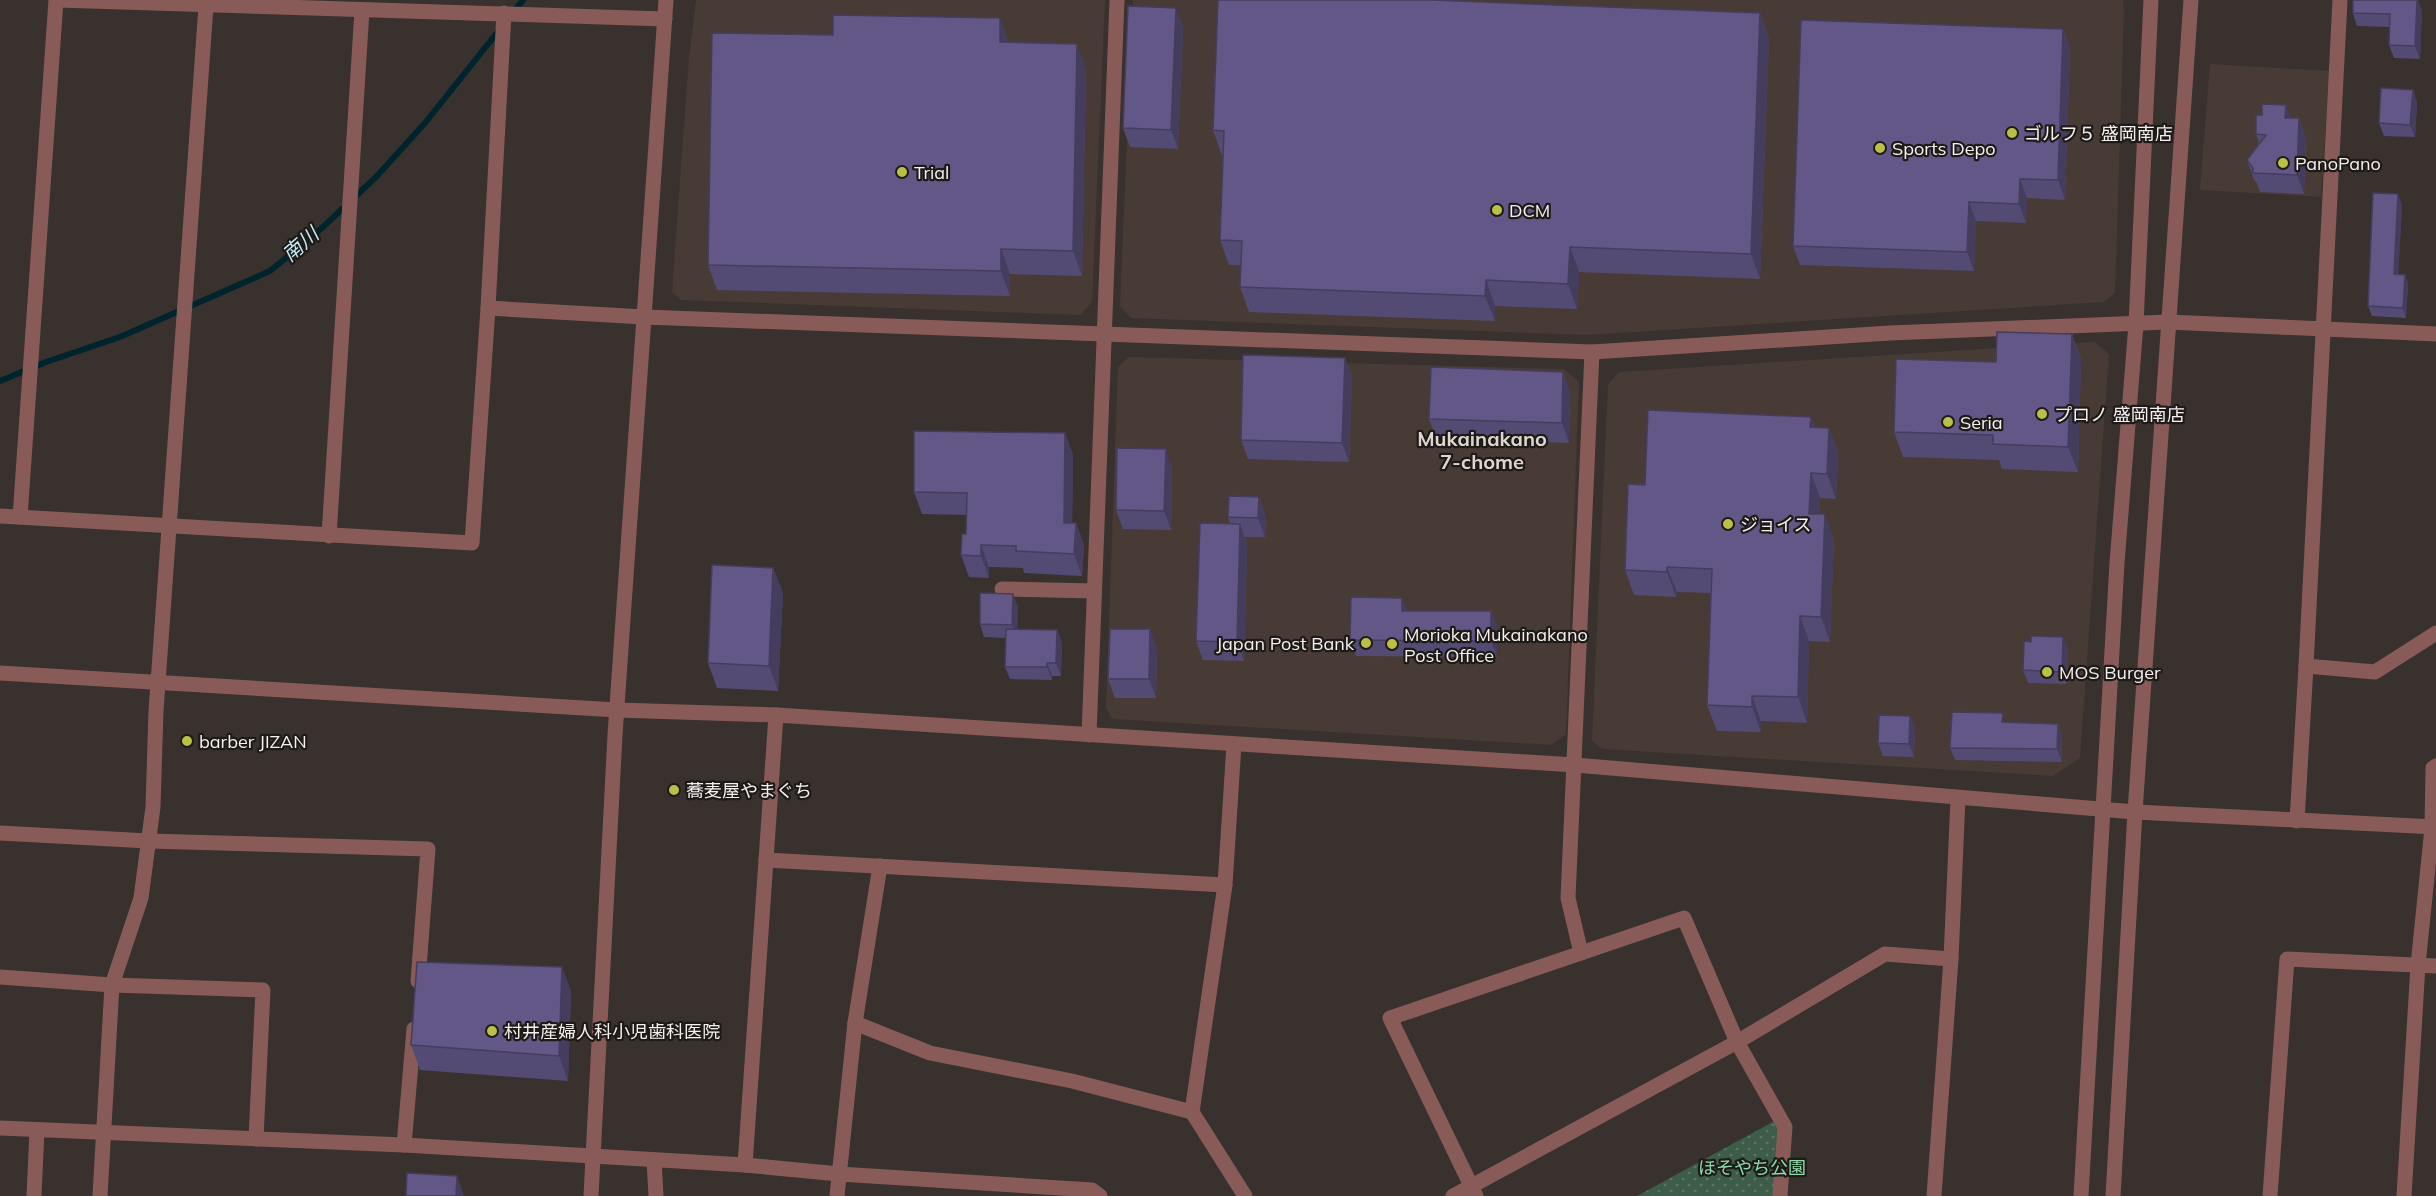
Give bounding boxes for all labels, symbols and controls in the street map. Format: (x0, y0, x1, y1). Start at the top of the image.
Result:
place label: ゴルフ５ 盛岡南店 (2024, 122, 2173, 145)
marker: ゴルフ５ 盛岡南店 (2005, 126, 2019, 140)
place label: Sports Depo (1892, 137, 1996, 160)
marker: Sports Depo (1873, 141, 1887, 155)
place label: PanoPano (2295, 152, 2381, 175)
marker: PanoPano (2276, 156, 2290, 170)
place label: Trial (914, 161, 949, 184)
marker: Trial (895, 165, 909, 179)
place label: DCM (1509, 199, 1550, 222)
marker: DCM (1490, 203, 1504, 217)
water label: 南川 (277, 220, 325, 267)
place label: プロノ 盛岡南店 (2054, 403, 2185, 426)
marker: プロノ 盛岡南店 (2035, 407, 2049, 421)
place label: Seria (1960, 411, 2003, 434)
marker: Seria (1941, 415, 1955, 429)
district label: Mukainakano 7-chome (1417, 426, 1547, 474)
place label: ジョイス (1740, 513, 1811, 536)
marker: ジョイス (1721, 517, 1735, 531)
place label: Morioka Mukainakano Post Office (1404, 623, 1588, 667)
place label: Japan Post Bank (1216, 632, 1355, 655)
marker: Japan Post Bank (1359, 636, 1373, 650)
marker: Morioka Mukainakano Post Office (1385, 637, 1399, 651)
place label: MOS Burger (2059, 661, 2161, 684)
marker: MOS Burger (2040, 665, 2054, 679)
place label: barber JIZAN (199, 730, 307, 753)
marker: barber JIZAN (180, 734, 194, 748)
place label: 蕎麦屋やまぐち (686, 779, 812, 802)
marker: 蕎麦屋やまぐち (667, 783, 681, 797)
place label: 村井産婦人科小児歯科医院 (504, 1020, 720, 1043)
marker: 村井産婦人科小児歯科医院 (485, 1024, 499, 1038)
park label: ほそやち公園 (1698, 1156, 1806, 1179)

